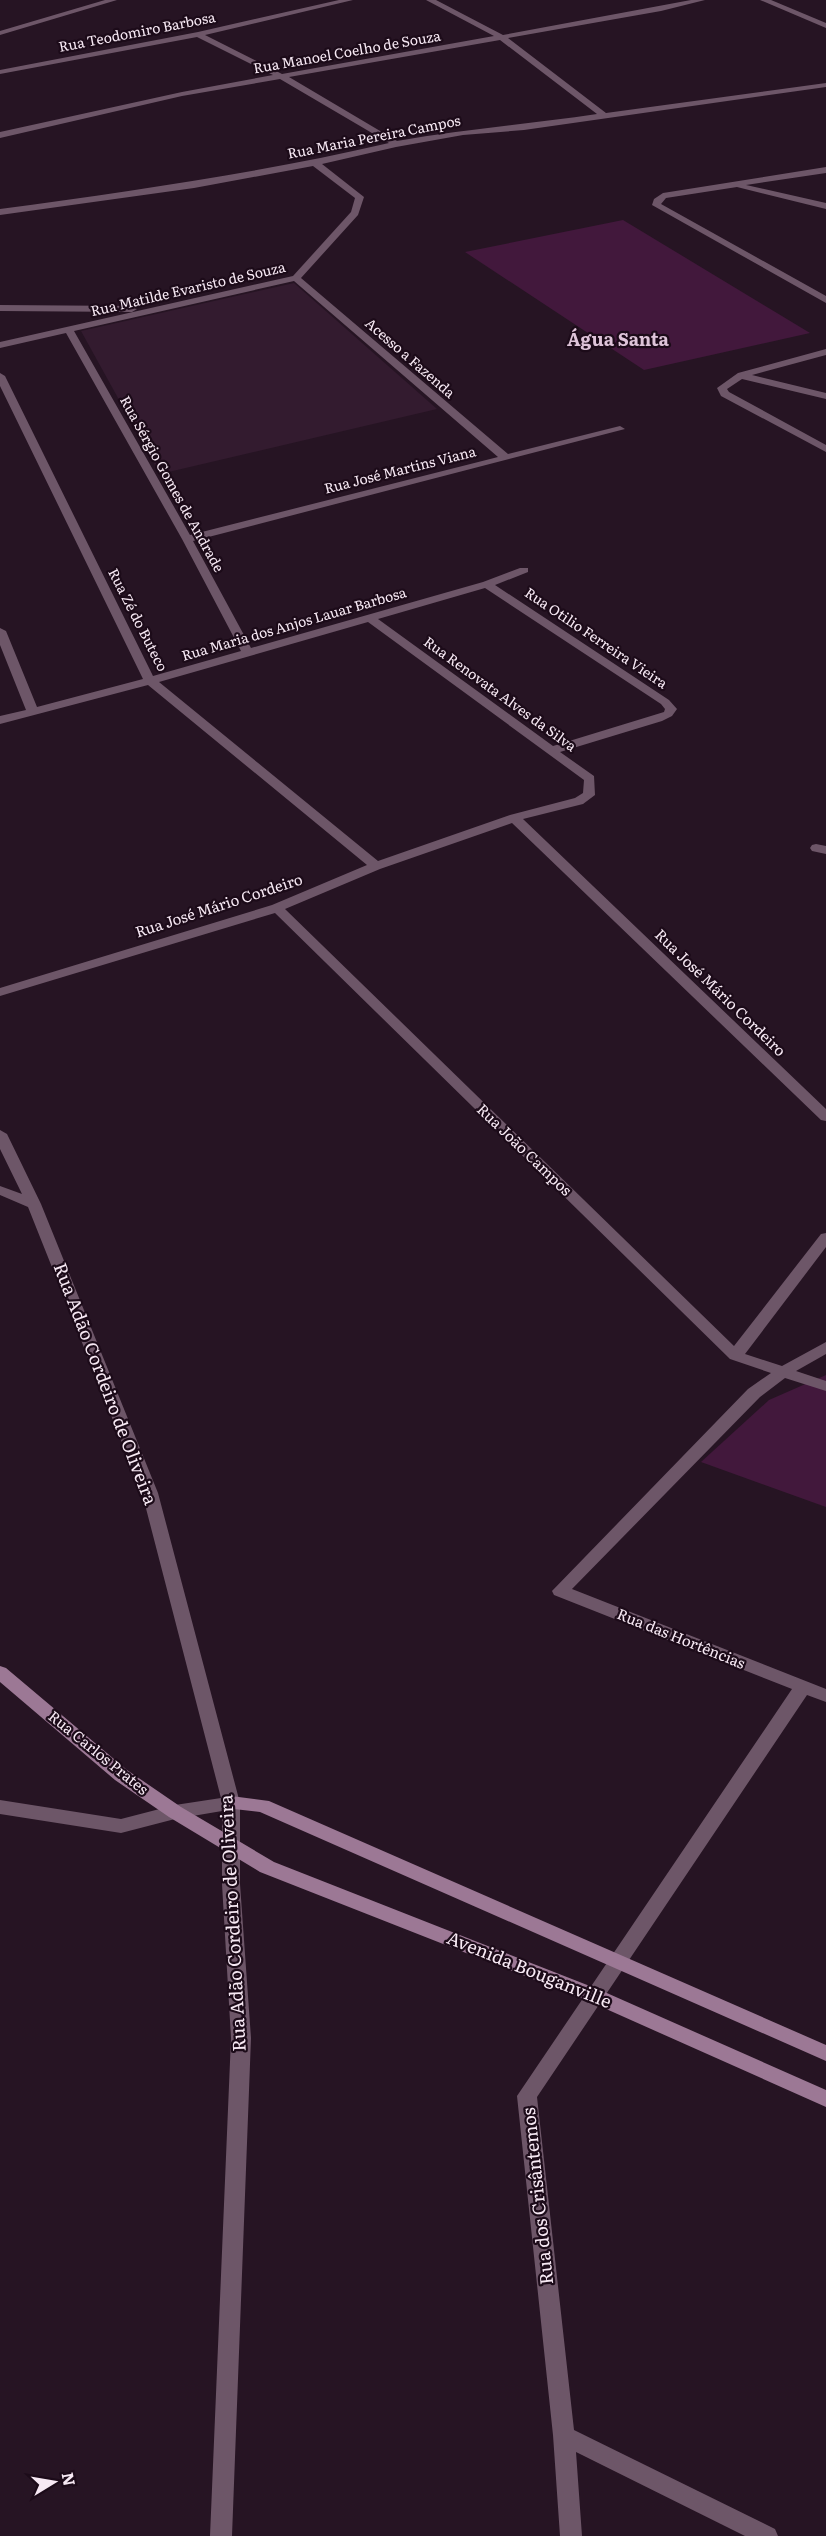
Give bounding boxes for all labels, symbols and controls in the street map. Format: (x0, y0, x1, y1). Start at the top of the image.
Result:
street label: Rua Teodomiro Barbosa (57, 6, 217, 56)
street label: Rua Manoel Coelho de Souza (252, 25, 443, 77)
street label: Rua Maria Pereira Campos (286, 109, 462, 163)
street label: Rua Matilde Evaristo de Souza (88, 256, 288, 320)
street label: Acesso a Fazenda (361, 313, 460, 402)
district label: Água Santa (567, 325, 670, 352)
street label: Rua Sérgio Gomes de Andrade (116, 392, 230, 575)
street label: Rua José Martins Viana (322, 440, 478, 498)
street label: Rua Zé do Buteco (104, 565, 173, 674)
street label: Rua Maria dos Anjos Lauar Barbosa (179, 581, 409, 665)
street label: Rua Otilio Ferreira Vieira (521, 582, 672, 693)
street label: Rua Renovata Alves da Silva (420, 631, 581, 756)
street label: Rua José Mário Cordeiro (132, 867, 305, 943)
street label: Rua José Mário Cordeiro (650, 923, 792, 1061)
street label: Rua João Campos (472, 1097, 578, 1201)
street label: Rua Adão Cordeiro de Oliveira (48, 1259, 165, 1509)
street label: Rua das Hortências (614, 1601, 749, 1674)
street label: Rua Carlos Prates (44, 1704, 154, 1800)
street label: Rua Adão Cordeiro de Oliveira (211, 1794, 252, 2052)
street label: Avenida Bouganville (443, 1923, 616, 2014)
street label: Rua dos Crisântemos (514, 2106, 559, 2286)
north arrow (24, 2452, 84, 2512)
text: N (57, 2470, 83, 2488)

